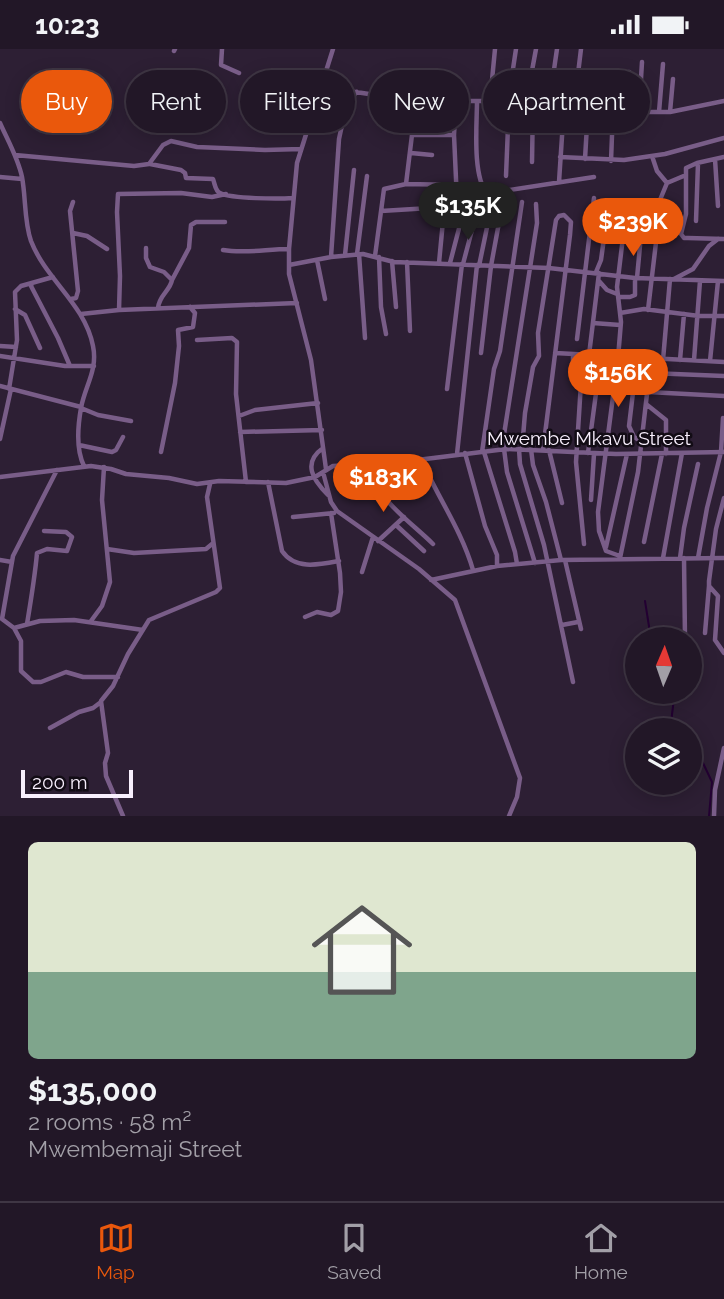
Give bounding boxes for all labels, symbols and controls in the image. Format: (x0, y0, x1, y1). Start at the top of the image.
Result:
text: 10:23 (35, 10, 99, 40)
chip: Buy (21, 70, 112, 133)
chip: Rent (126, 70, 226, 133)
chip: Filters (240, 70, 355, 133)
chip: New (369, 70, 469, 133)
chip: Apartment (483, 70, 650, 133)
pin: $135K (419, 183, 517, 242)
text: $135K (435, 191, 501, 218)
pin: $239K (584, 199, 682, 258)
text: $239K (598, 207, 668, 234)
pin: $156K (569, 349, 667, 409)
text: $156K (584, 358, 652, 385)
street label: Mwembe Mkavu Street (487, 427, 692, 449)
pin: $183K (334, 455, 432, 514)
text: $183K (349, 463, 417, 490)
north arrow (625, 627, 702, 703)
map controls (625, 627, 702, 795)
button: layers (625, 718, 702, 795)
scale bar (21, 767, 133, 799)
text: 200 m (32, 771, 87, 793)
icon: home (299, 887, 425, 1013)
text: $135,000 (28, 1073, 157, 1108)
text: 2 rooms · 58 m² (28, 1108, 191, 1135)
text: Mwembemaji Street (28, 1135, 242, 1162)
tab: Map (96, 1219, 135, 1283)
tab: Saved (327, 1219, 382, 1283)
tab: Home (574, 1219, 628, 1283)

